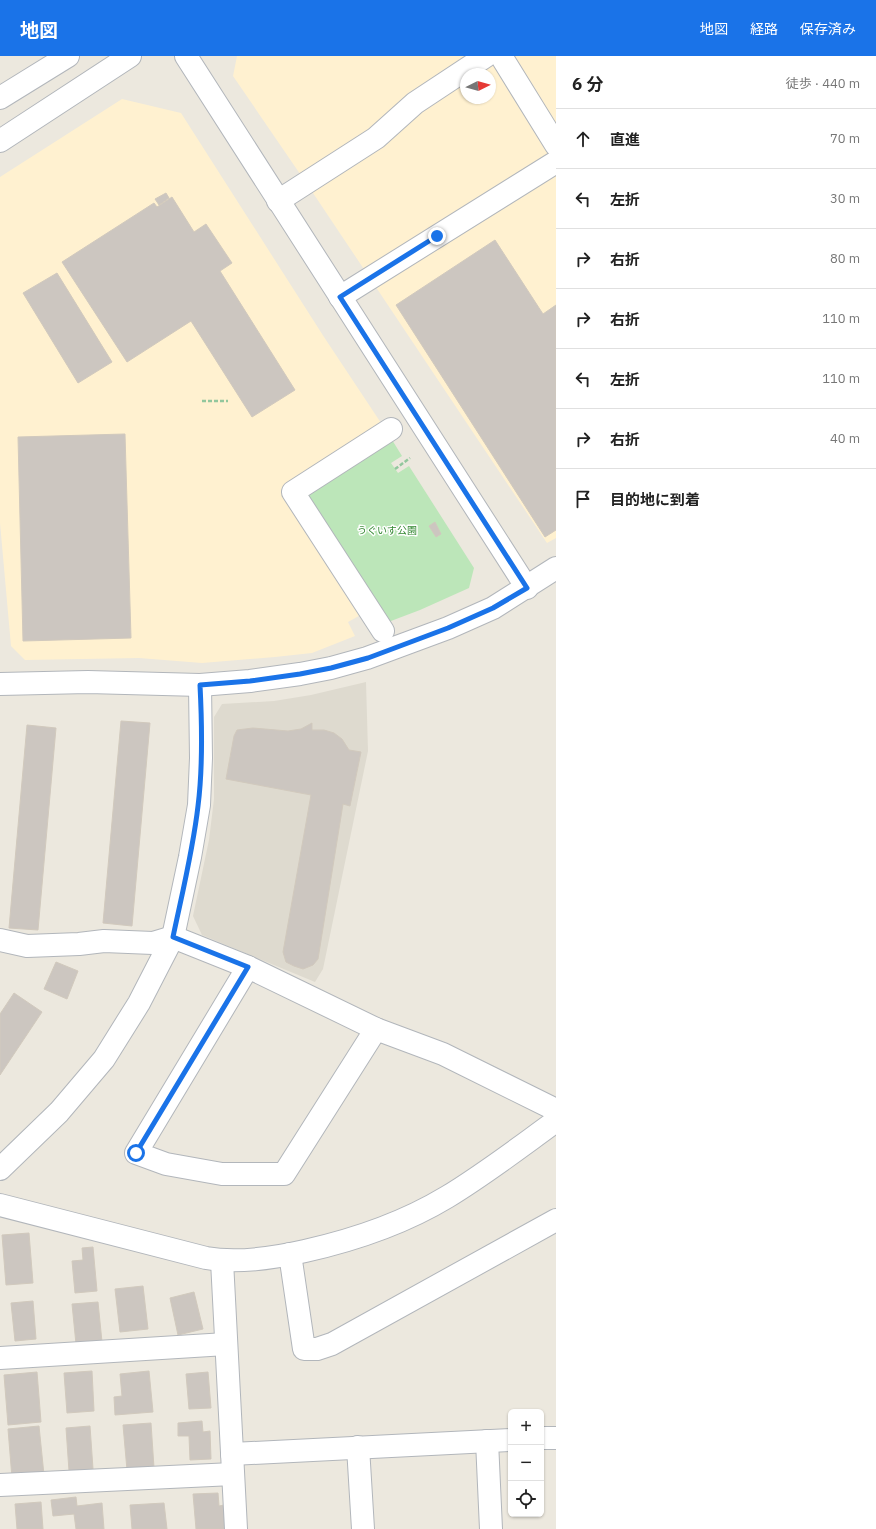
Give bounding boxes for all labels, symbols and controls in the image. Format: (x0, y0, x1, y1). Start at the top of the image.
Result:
text: 地図 (20, 18, 58, 42)
text: 地図 (700, 20, 728, 38)
text: 経路 (750, 20, 778, 38)
text: 保存済み (800, 20, 856, 38)
north arrow (460, 68, 496, 104)
text: 6 分 (572, 73, 603, 95)
text: 徒歩 · 440 m (786, 75, 860, 92)
icon: ahead (572, 128, 594, 150)
text: 直進 (610, 130, 640, 149)
text: 70 m (830, 130, 860, 147)
icon: left (572, 188, 594, 210)
text: 左折 (610, 190, 640, 209)
text: 30 m (830, 190, 860, 207)
route end (428, 227, 446, 245)
icon: right (572, 248, 594, 270)
text: 右折 (610, 250, 640, 269)
text: 80 m (830, 250, 860, 267)
icon: right (572, 308, 594, 330)
text: 右折 (610, 310, 640, 329)
text: 110 m (822, 310, 860, 327)
icon: left (572, 368, 594, 390)
text: 左折 (610, 370, 640, 389)
text: 110 m (822, 370, 860, 387)
icon: right (572, 428, 594, 450)
text: 右折 (610, 430, 640, 449)
text: 40 m (830, 430, 860, 447)
icon: arrive (572, 488, 594, 510)
text: 目的地に到着 (610, 490, 700, 509)
park label: うぐいす公園 (357, 524, 417, 537)
route start (127, 1144, 145, 1162)
map controls (508, 1409, 544, 1517)
button: + (508, 1409, 544, 1445)
button: − (508, 1445, 544, 1481)
button: locate (508, 1481, 544, 1517)

